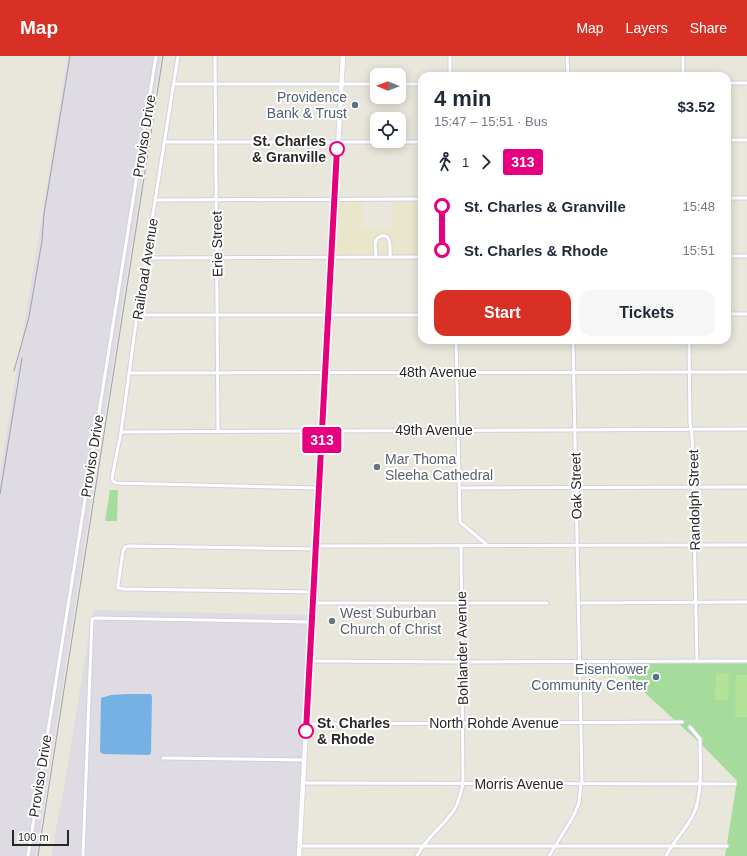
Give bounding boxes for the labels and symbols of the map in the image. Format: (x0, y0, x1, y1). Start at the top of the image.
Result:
north arrow (370, 68, 406, 104)
place label: Providence Bank & Trust (267, 89, 347, 121)
street label: Proviso Drive (130, 93, 158, 178)
marker: Providence Bank & Trust (350, 100, 360, 110)
place label: St. Charles & Granville (252, 133, 326, 165)
marker: St. Charles & Granville (329, 141, 345, 157)
street label: Erie Street (208, 211, 226, 277)
street label: Railroad Avenue (129, 217, 161, 321)
street label: 48th Avenue (399, 364, 477, 380)
street label: Proviso Drive (78, 413, 106, 498)
street label: 49th Avenue (395, 422, 473, 438)
line badge: 313 (299, 427, 345, 453)
street label: Randolph Street (685, 449, 703, 551)
place label: Mar Thoma Sleeha Cathedral (385, 451, 493, 483)
street label: Oak Street (567, 452, 585, 520)
marker: Mar Thoma Sleeha Cathedral (372, 462, 382, 472)
street label: Bohlander Avenue (453, 591, 471, 705)
place label: West Suburban Church of Christ (340, 605, 441, 637)
marker: West Suburban Church of Christ (327, 616, 337, 626)
place label: Eisenhower Community Center (531, 661, 648, 693)
marker: Eisenhower Community Center (651, 672, 661, 682)
place label: St. Charles & Rhode (317, 715, 390, 747)
street label: North Rohde Avenue (429, 715, 559, 731)
marker: St. Charles & Rhode (298, 723, 314, 739)
street label: Proviso Drive (26, 733, 54, 818)
street label: Morris Avenue (474, 776, 564, 792)
scale bar (12, 828, 69, 847)

